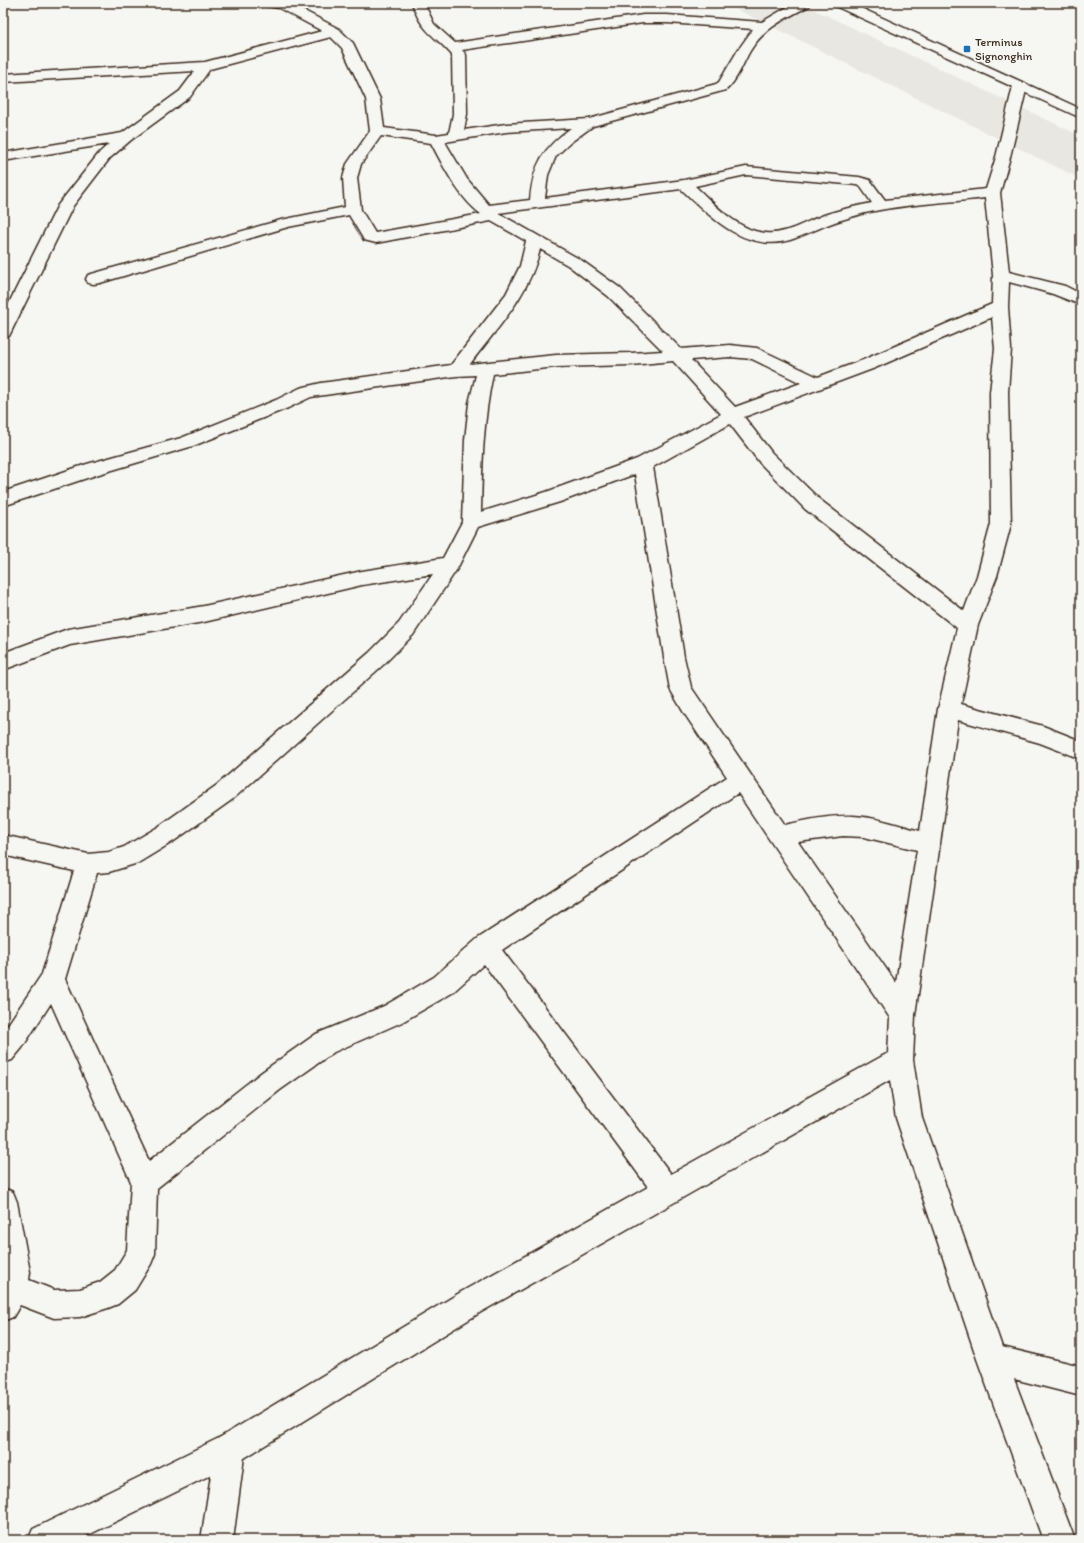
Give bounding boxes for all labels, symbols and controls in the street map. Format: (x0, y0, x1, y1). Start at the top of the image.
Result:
place label: Terminus Signonghin (975, 35, 1033, 63)
marker: Terminus Signonghin (962, 44, 972, 54)

